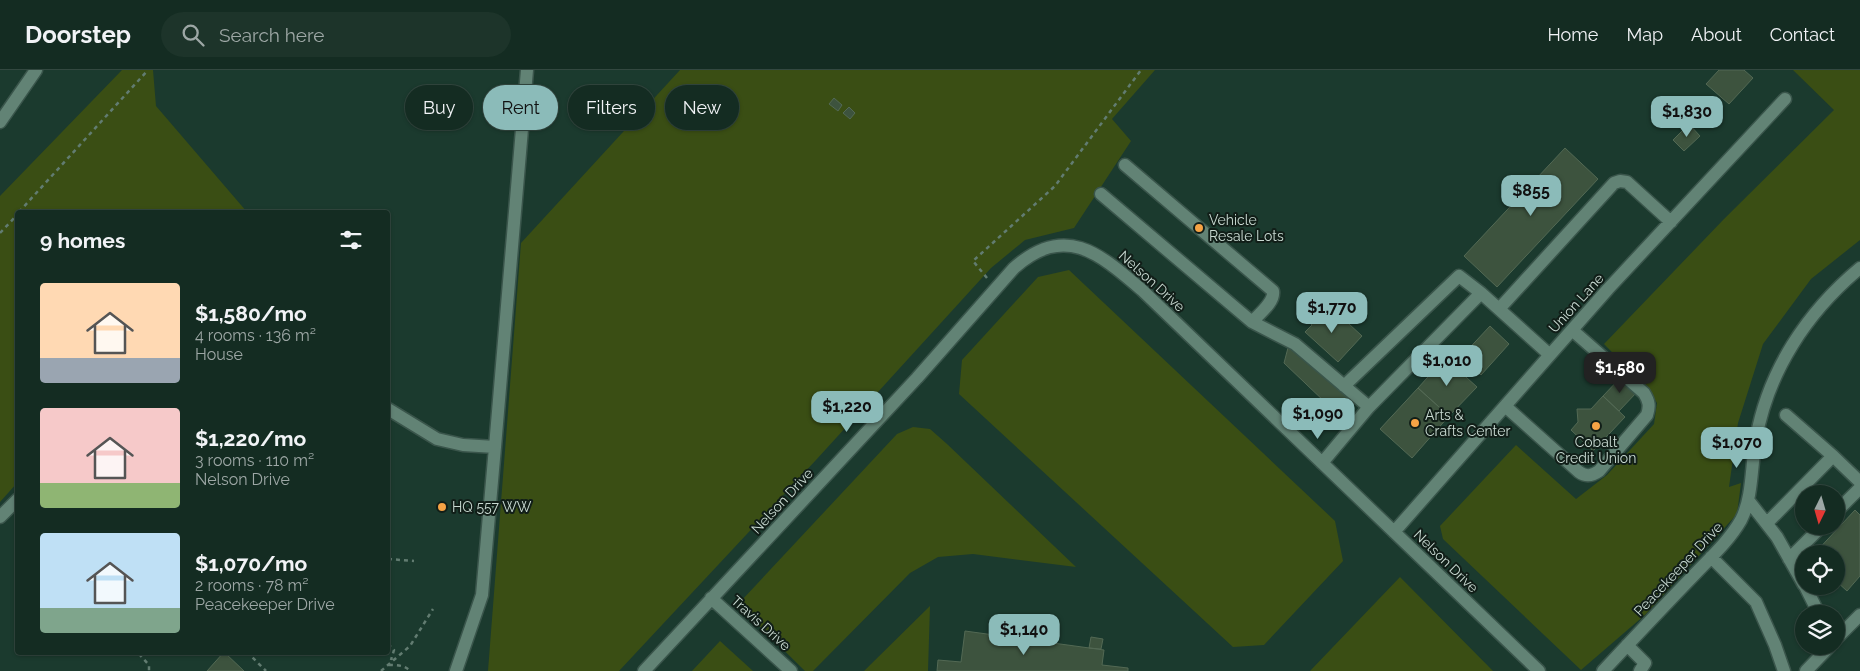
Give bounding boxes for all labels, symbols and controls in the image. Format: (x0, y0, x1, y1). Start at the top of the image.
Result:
search box (161, 12, 511, 57)
text: Doorstep (25, 20, 131, 49)
icon: search (179, 21, 207, 49)
text: Search here (219, 24, 325, 46)
text: Home (1547, 24, 1598, 45)
text: Map (1626, 24, 1663, 45)
text: About (1691, 24, 1742, 45)
text: Contact (1770, 24, 1835, 45)
chip: Buy (405, 85, 473, 130)
chip: Rent (483, 85, 558, 130)
chip: Filters (568, 85, 655, 130)
chip: New (665, 85, 739, 130)
pin: $1,830 (1646, 96, 1728, 138)
text: $1,830 (1662, 102, 1712, 121)
pin: $855 (1501, 174, 1561, 217)
text: $855 (1512, 181, 1550, 200)
place label: Vehicle Resale Lots (1209, 212, 1284, 244)
marker: Vehicle Resale Lots (1193, 222, 1205, 234)
icon: filters (337, 226, 365, 254)
text: 9 homes (40, 228, 125, 253)
street label: Nelson Drive (1116, 247, 1188, 315)
street label: Union Lane (1545, 270, 1607, 336)
pin: $1,770 (1291, 292, 1373, 334)
text: $1,770 (1307, 298, 1357, 317)
text: $1,580/mo (195, 301, 307, 326)
icon: home (80, 303, 140, 363)
text: 4 rooms · 136 m² (195, 326, 316, 345)
pin: $1,010 (1406, 344, 1488, 387)
text: House (195, 345, 243, 364)
text: $1,010 (1422, 351, 1472, 370)
pin: $1,580 (1579, 352, 1661, 394)
text: $1,580 (1595, 358, 1645, 377)
pin: $1,220 (806, 390, 888, 433)
text: $1,220 (822, 397, 872, 416)
pin: $1,090 (1277, 398, 1359, 440)
text: $1,090 (1293, 404, 1343, 423)
place label: Arts & Crafts Center (1425, 407, 1510, 439)
marker: Arts & Crafts Center (1409, 417, 1421, 429)
marker: Cobalt Credit Union (1590, 420, 1602, 432)
text: $1,220/mo (195, 426, 306, 451)
pin: $1,070 (1696, 426, 1778, 469)
icon: home (80, 428, 140, 488)
text: $1,070 (1712, 433, 1762, 452)
place label: Cobalt Credit Union (1556, 434, 1636, 466)
text: 3 rooms · 110 m² (195, 451, 314, 470)
street label: Nelson Drive (748, 465, 816, 537)
text: Nelson Drive (195, 470, 290, 489)
north arrow (1795, 485, 1845, 535)
map controls (1795, 485, 1845, 655)
place label: HQ 557 WW (452, 499, 532, 515)
marker: HQ 557 WW (436, 501, 448, 513)
street label: Peacekeeper Drive (1630, 519, 1726, 619)
street label: Nelson Drive (1411, 526, 1481, 596)
button: locate (1795, 545, 1845, 595)
text: $1,070/mo (195, 551, 307, 576)
icon: home (80, 553, 140, 613)
text: 2 rooms · 78 m² (195, 576, 308, 595)
street label: Travis Drive (728, 592, 794, 654)
text: Peacekeeper Drive (195, 595, 335, 614)
button: layers (1795, 605, 1845, 655)
pin: $1,140 (983, 614, 1065, 656)
text: $1,140 (1000, 620, 1048, 639)

